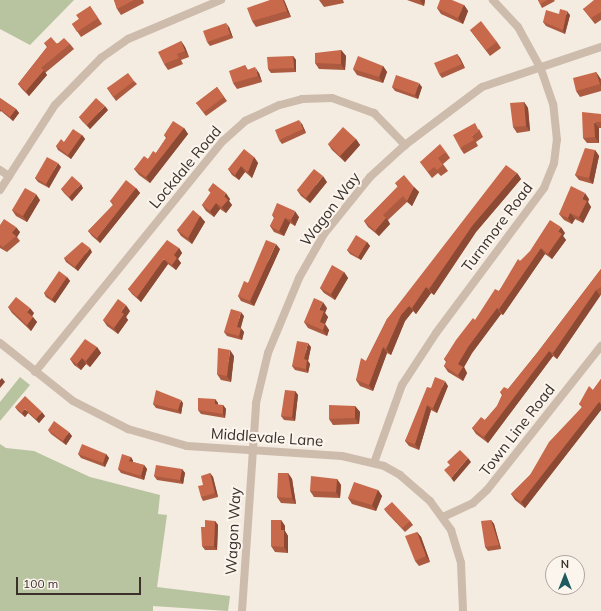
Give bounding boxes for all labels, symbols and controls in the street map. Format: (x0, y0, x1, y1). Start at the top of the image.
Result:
street label: Lockdale Road (145, 122, 225, 212)
street label: Wagon Way (296, 169, 364, 249)
street label: Turnmore Road (458, 179, 536, 275)
street label: Town Line Road (476, 381, 558, 479)
street label: Middlevale Lane (210, 424, 324, 450)
street label: Wagon Way (222, 487, 244, 575)
north arrow (545, 555, 585, 595)
text: N (561, 557, 569, 571)
scale bar (18, 569, 143, 595)
text: 100 m (23, 576, 58, 591)

